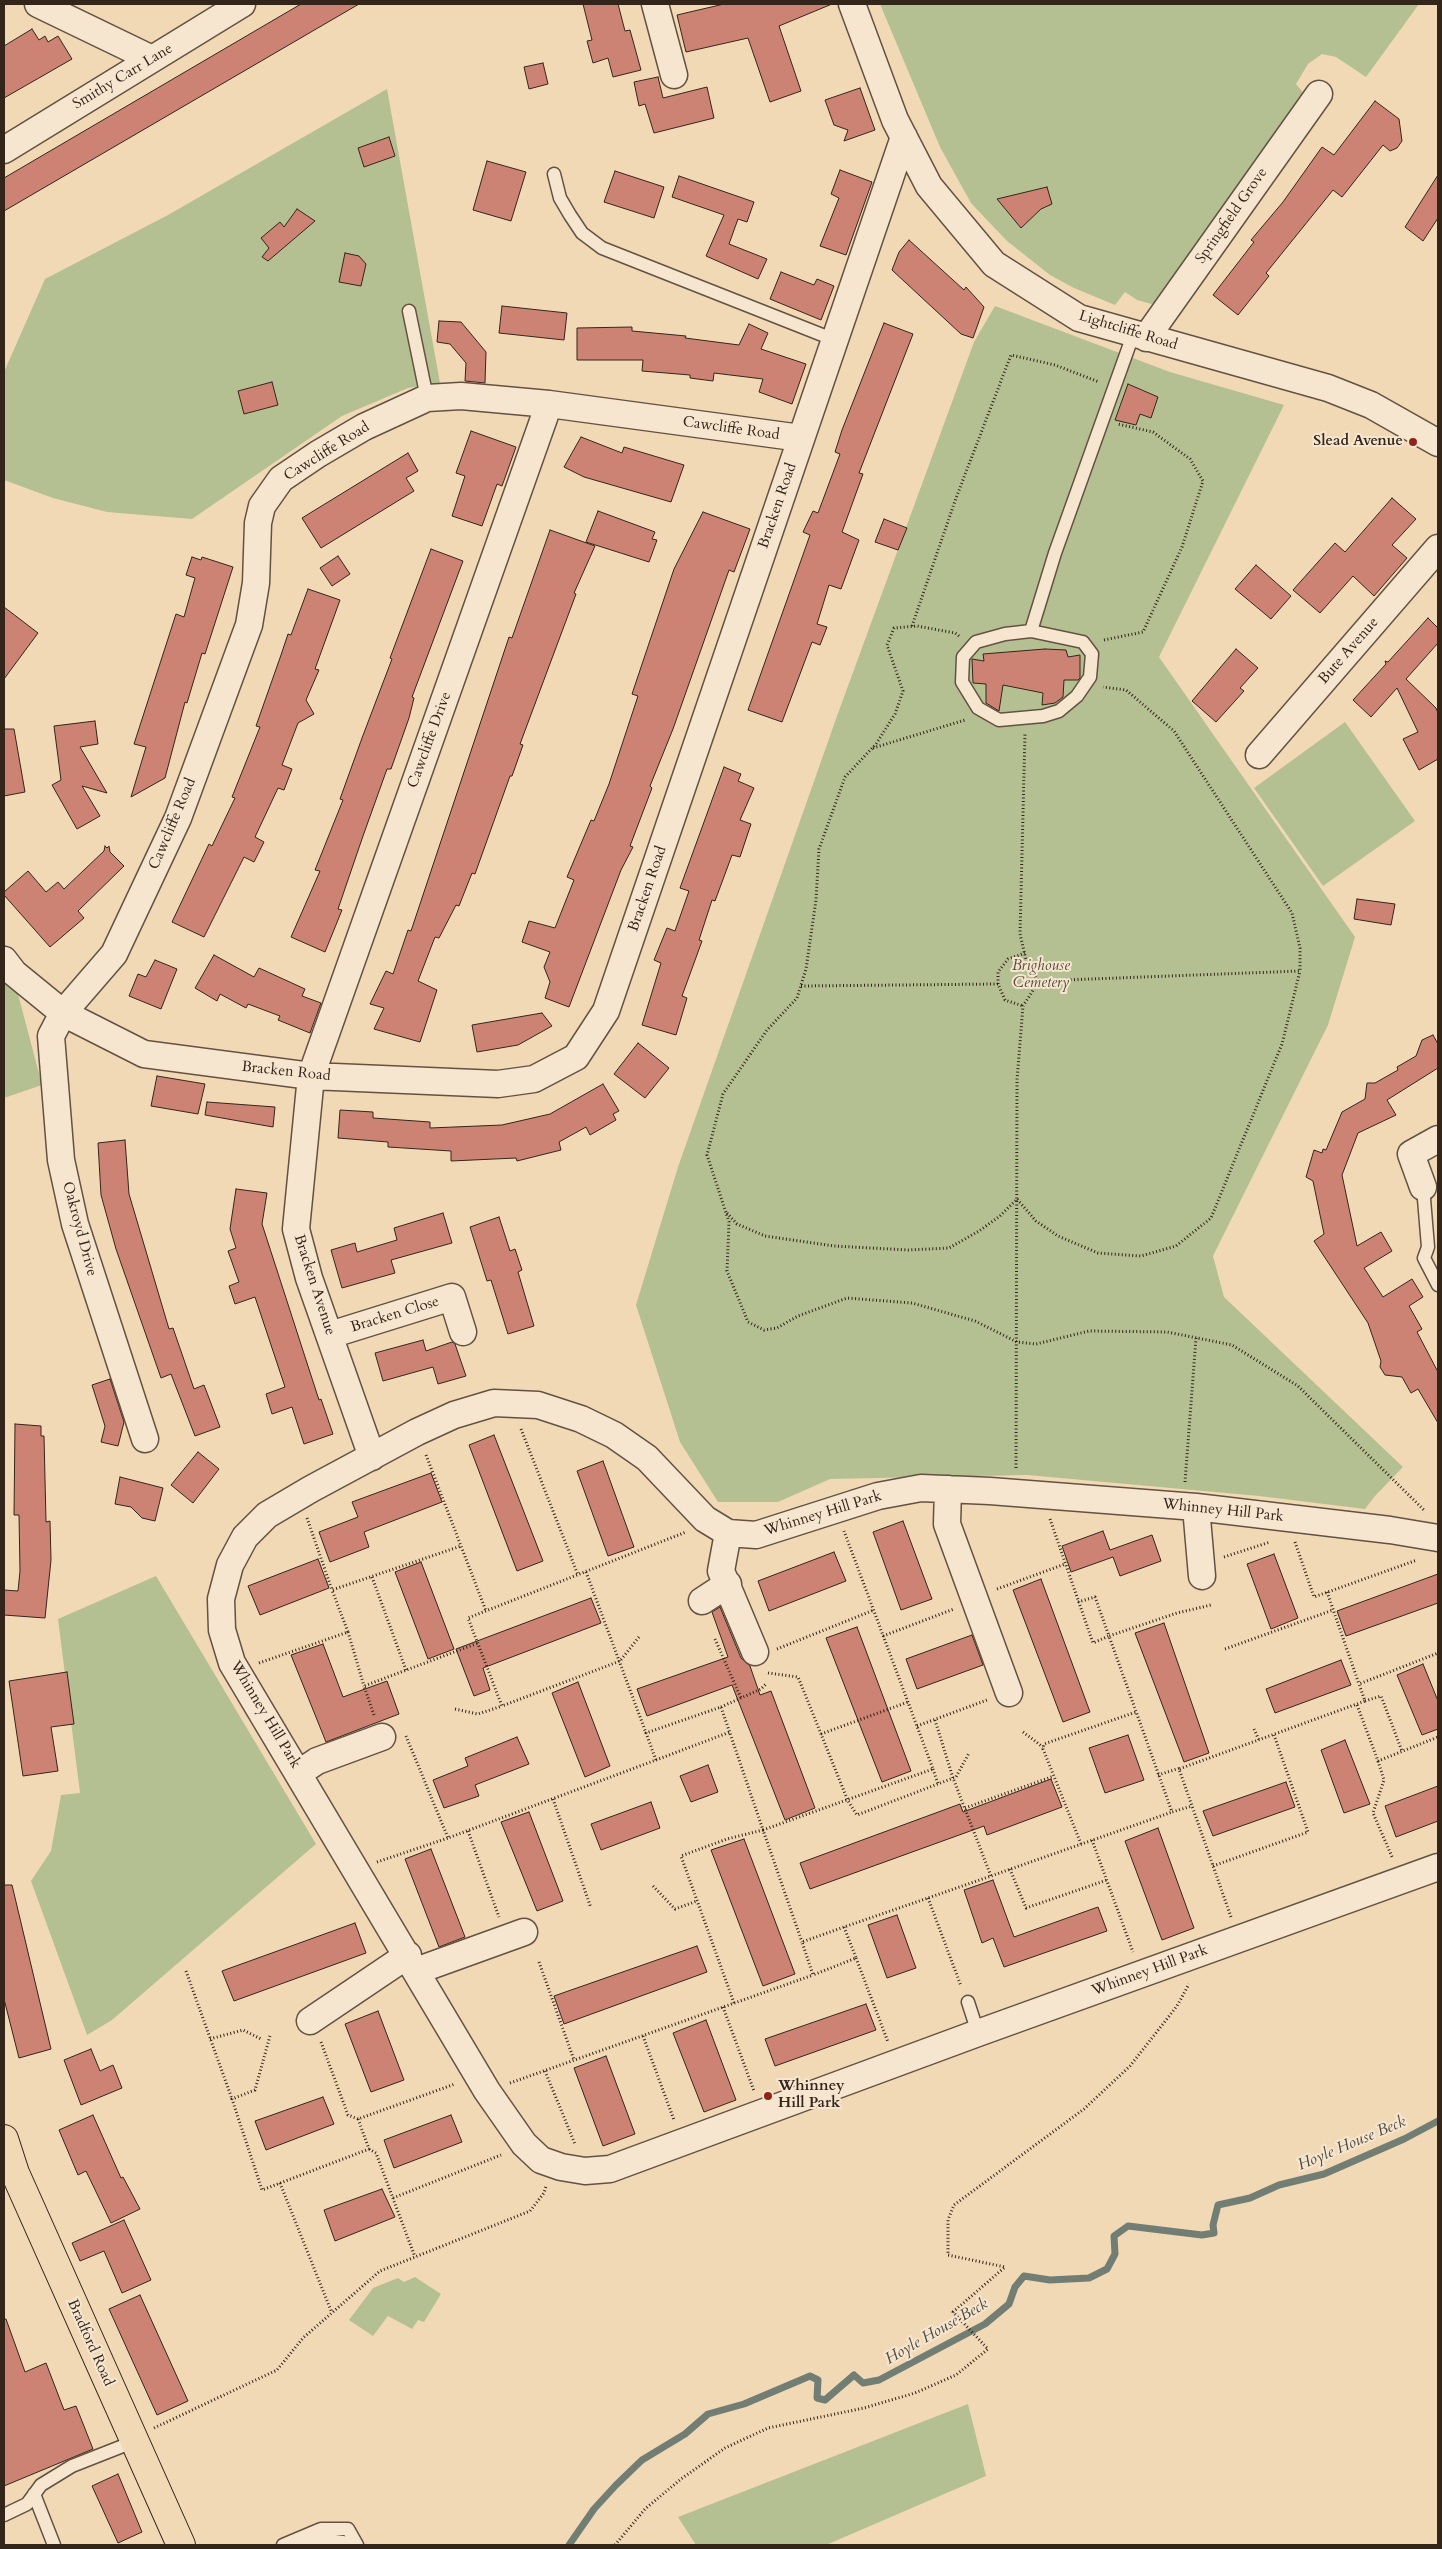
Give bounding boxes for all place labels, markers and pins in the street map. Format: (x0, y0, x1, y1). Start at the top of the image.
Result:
place label: Slead Avenue (1313, 433, 1403, 451)
marker: Slead Avenue (1407, 436, 1419, 448)
place label: Whinney Hill Park (778, 2078, 844, 2113)
marker: Whinney Hill Park (762, 2090, 774, 2102)

